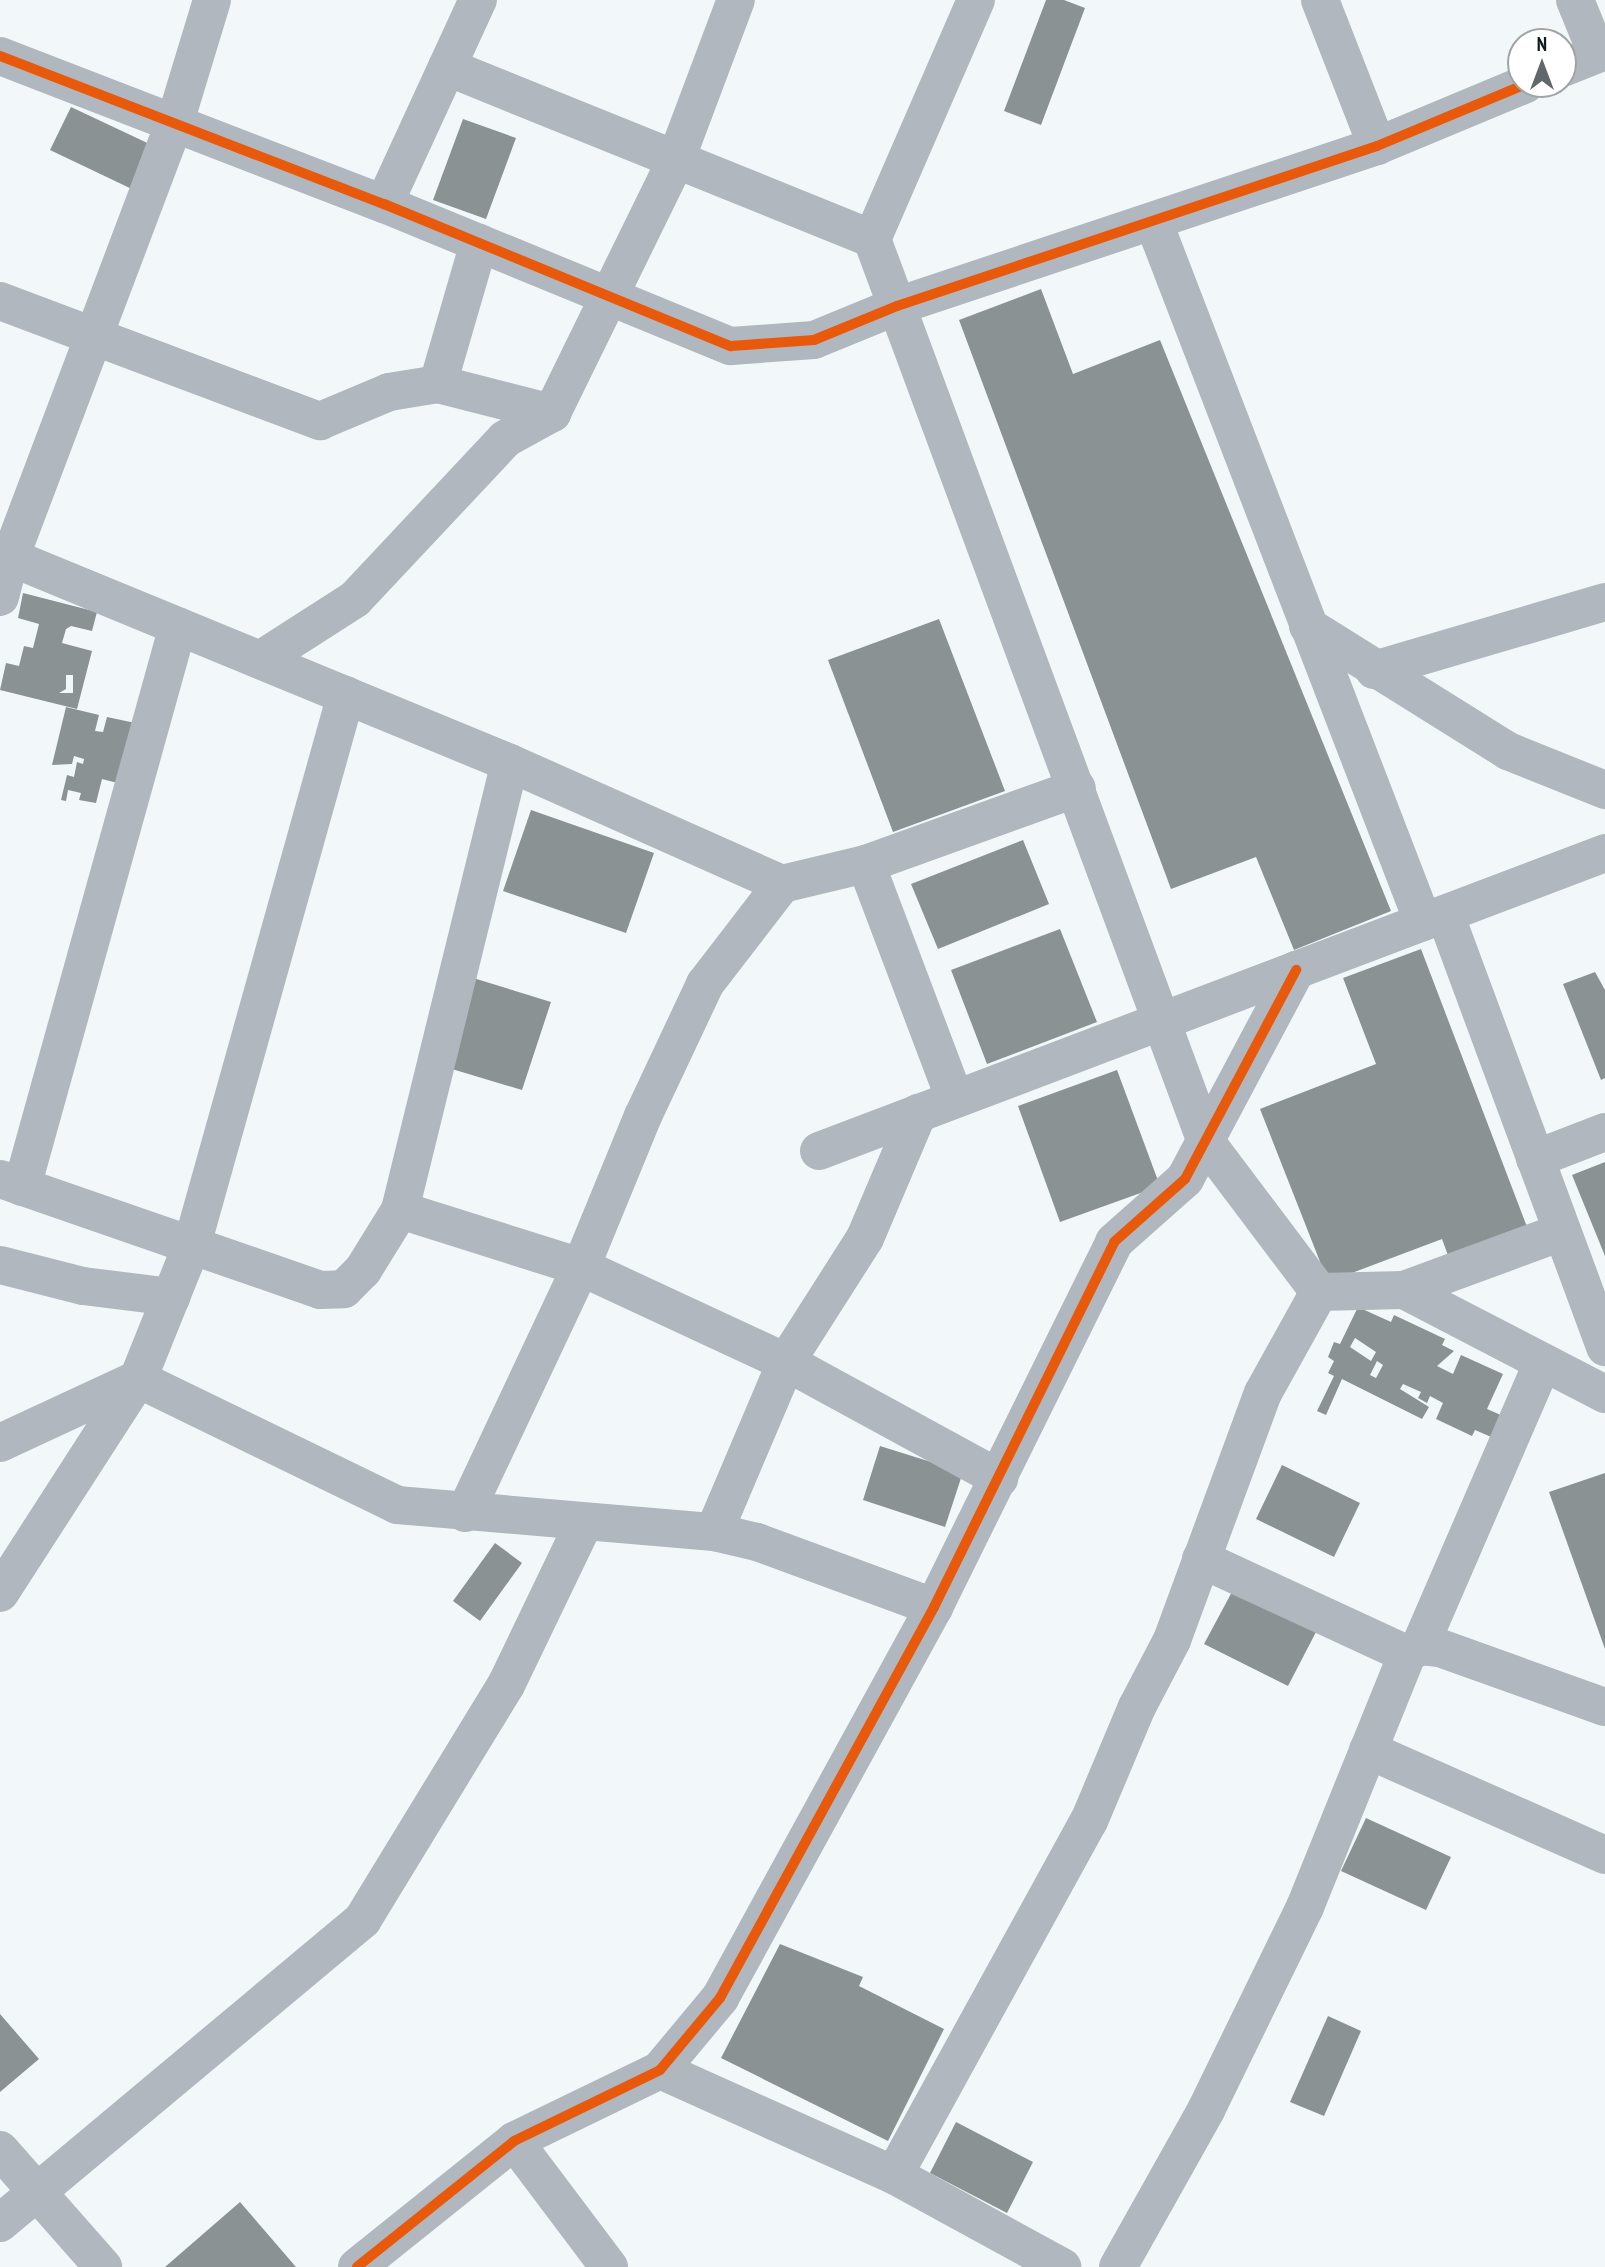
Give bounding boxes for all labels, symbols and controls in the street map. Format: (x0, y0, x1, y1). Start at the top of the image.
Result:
north arrow (1507, 28, 1577, 98)
text: N (1537, 32, 1547, 56)

